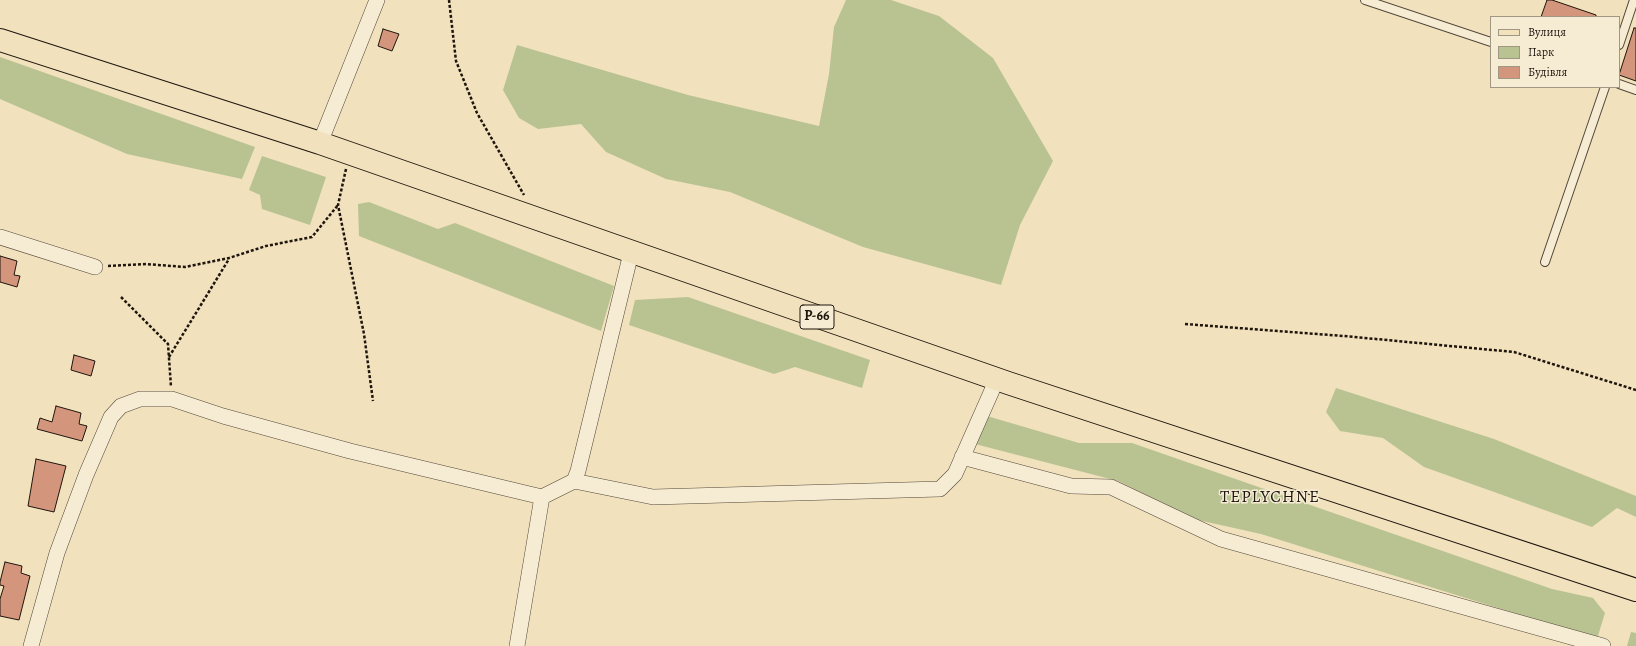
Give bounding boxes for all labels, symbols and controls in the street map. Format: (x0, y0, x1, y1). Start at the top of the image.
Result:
legend (1490, 16, 1620, 88)
text: Вулиця (1528, 24, 1566, 40)
text: Парк (1528, 44, 1554, 60)
text: Будівля (1528, 64, 1567, 80)
road number: Р-66 (800, 305, 834, 329)
district label: TEPLYCHNE (1220, 488, 1320, 508)

